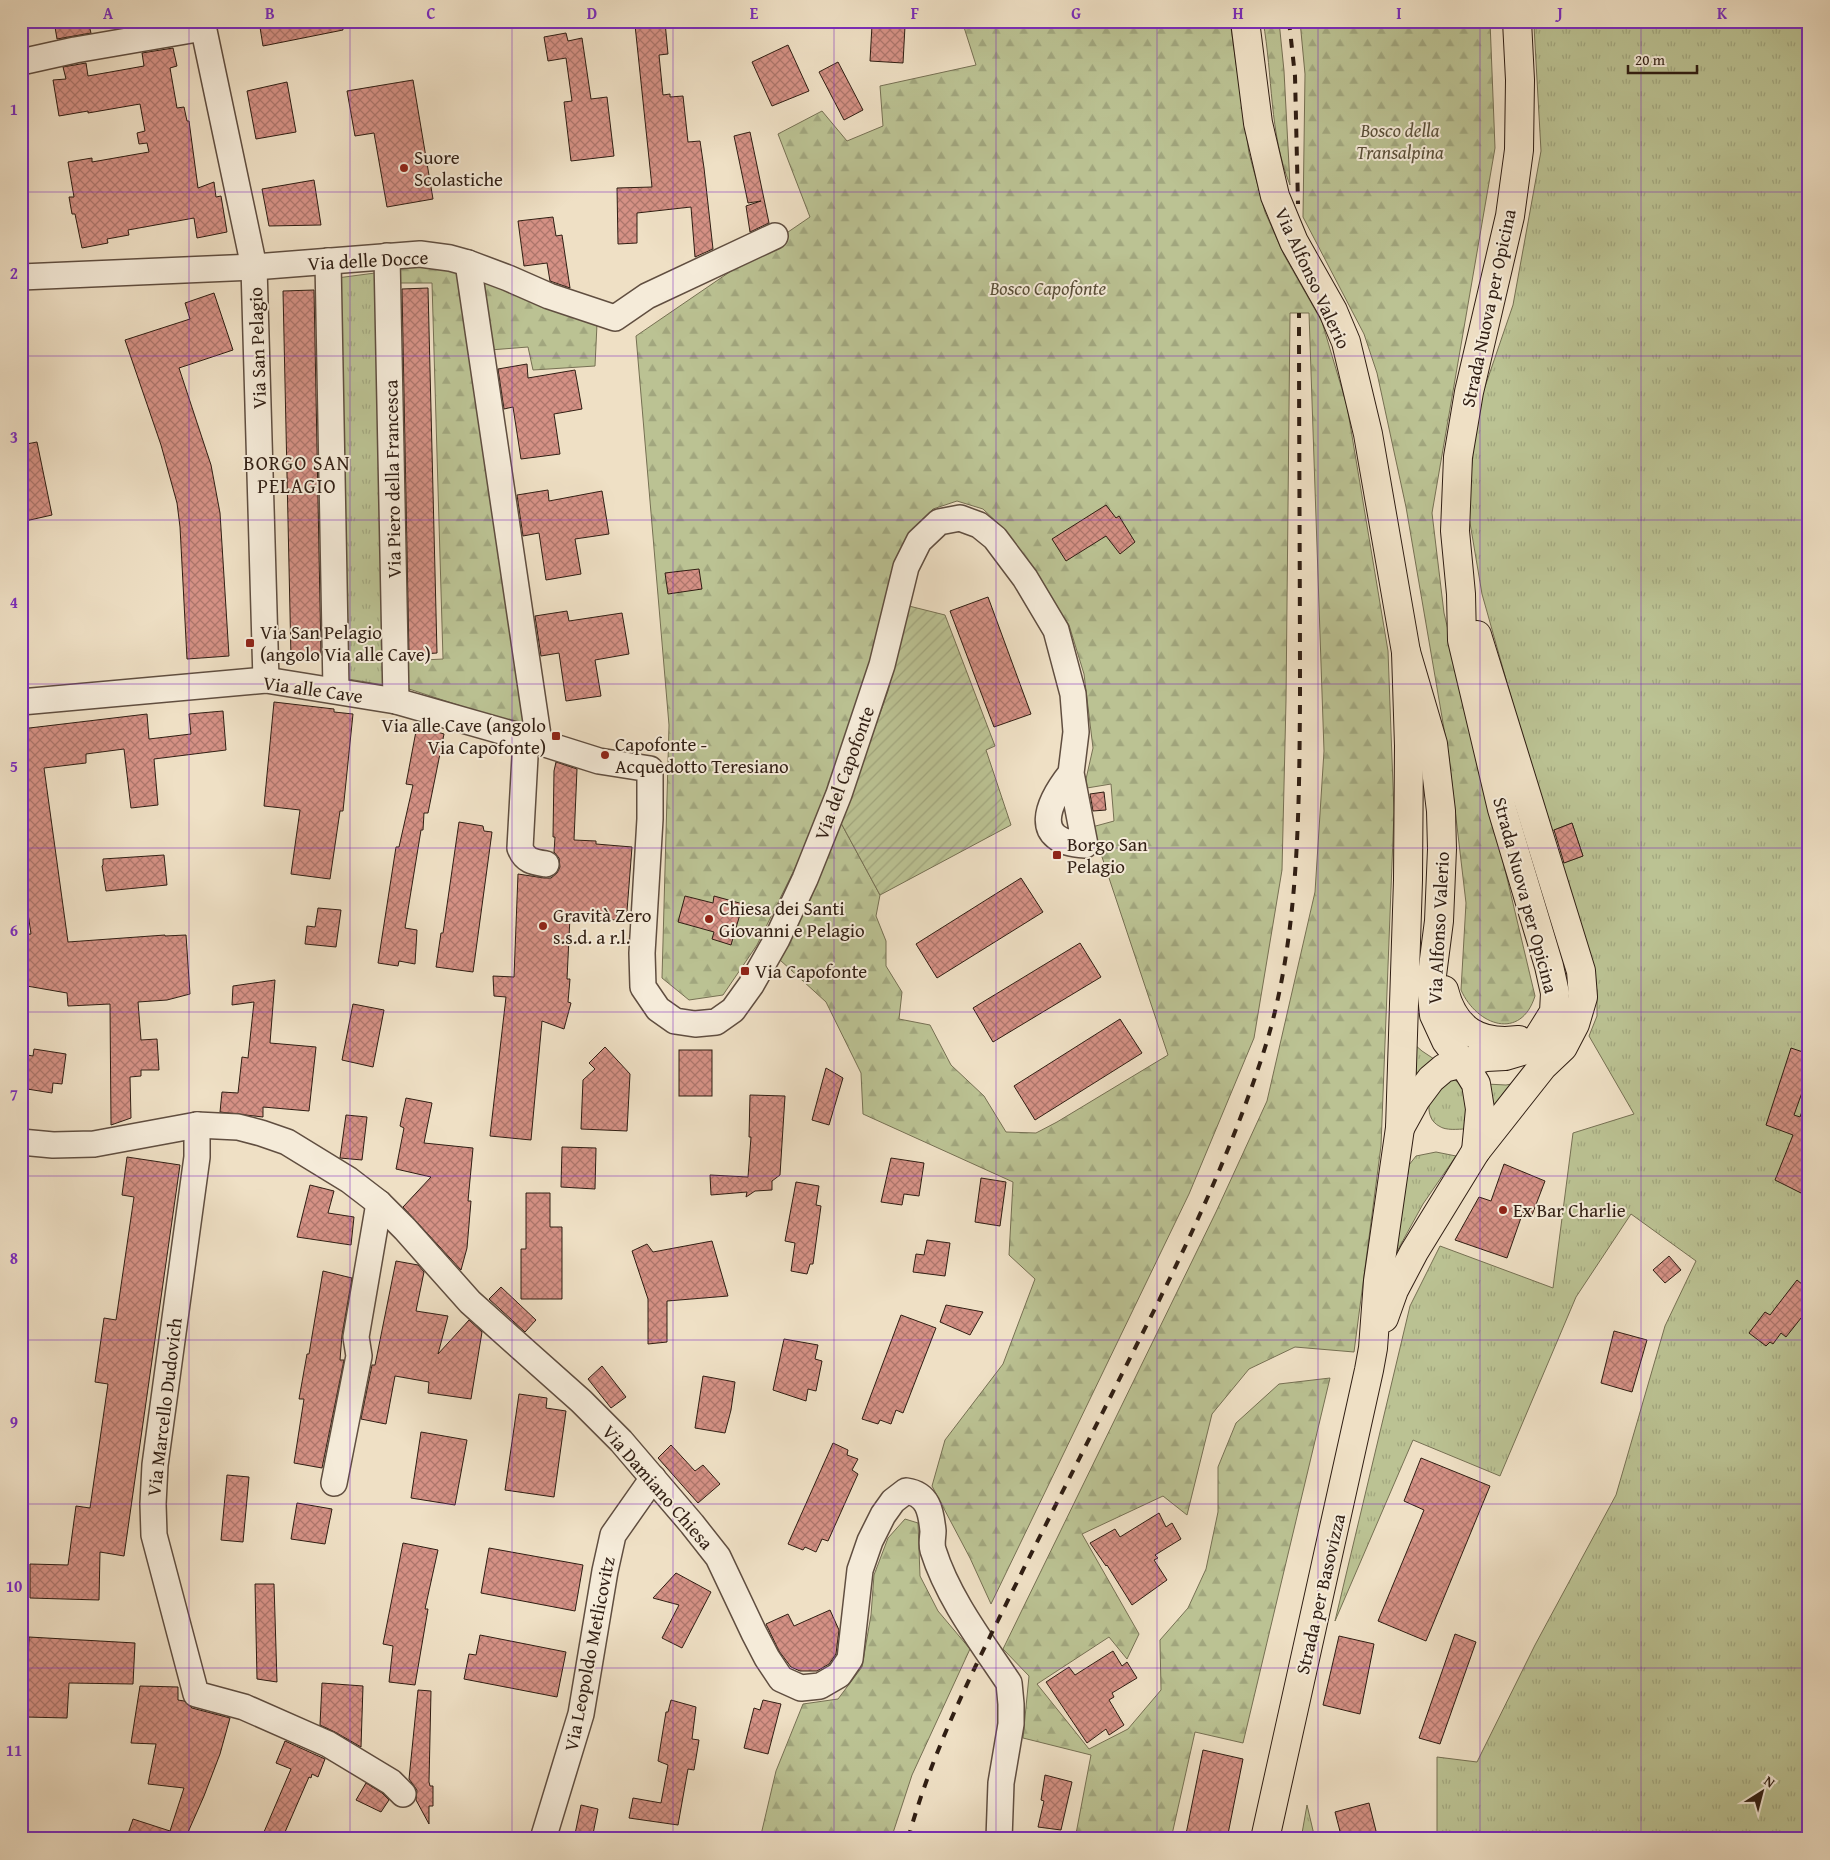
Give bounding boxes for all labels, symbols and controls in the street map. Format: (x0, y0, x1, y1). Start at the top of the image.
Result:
text: A (103, 1, 114, 25)
text: B (265, 1, 275, 25)
text: C (426, 1, 436, 25)
text: D (587, 1, 597, 25)
text: E (750, 1, 759, 25)
text: F (911, 1, 919, 25)
text: G (1071, 1, 1081, 25)
text: H (1232, 1, 1244, 25)
text: I (1396, 1, 1402, 25)
text: J (1554, 1, 1563, 25)
text: K (1717, 1, 1728, 25)
scale bar (1628, 42, 1696, 74)
text: 20 m (1635, 49, 1666, 70)
text: 1 (10, 97, 18, 121)
park label: Bosco della Transalpina (1356, 116, 1444, 166)
place label: Suore Scolastiche (414, 143, 503, 193)
marker: Suore Scolastiche (398, 162, 410, 174)
street label: Via Alfonso Valerio (1268, 203, 1358, 353)
street label: Strada Nuova per Opicina (1453, 206, 1523, 410)
street label: Via delle Docce (307, 243, 429, 277)
text: 2 (10, 261, 18, 285)
park label: Bosco Capofonte (989, 274, 1107, 302)
street label: Via San Pelagio (241, 287, 273, 409)
street label: Via Piero della Francesca (376, 379, 408, 579)
text: 3 (10, 425, 18, 449)
district label: BORGO SAN PELAGIO (243, 448, 351, 500)
text: 4 (10, 590, 18, 614)
place label: Via San Pelagio (angolo Via alle Cave) (260, 618, 431, 668)
marker: Via San Pelagio (angolo Via alle Cave) (244, 637, 256, 649)
street label: Via alle Cave (261, 668, 365, 710)
street label: Via del Capofonte (807, 702, 881, 844)
place label: Via alle Cave (angolo Via Capofonte) (381, 711, 546, 761)
marker: Via alle Cave (angolo Via Capofonte) (550, 730, 562, 742)
place label: Capofonte - Acquedotto Teresiano (615, 730, 789, 780)
marker: Capofonte - Acquedotto Teresiano (599, 749, 611, 761)
text: 5 (10, 754, 18, 778)
street label: Strada Nuova per Opicina (1486, 794, 1566, 996)
place label: Borgo San Pelagio (1067, 830, 1148, 880)
marker: Borgo San Pelagio (1051, 849, 1063, 861)
street label: Via Alfonso Valerio (1420, 851, 1456, 1005)
place label: Chiesa dei Santi Giovanni e Pelagio (719, 894, 865, 944)
place label: Gravità Zero s.s.d. a r.l. (553, 901, 651, 951)
marker: Chiesa dei Santi Giovanni e Pelagio (703, 913, 715, 925)
text: 6 (10, 918, 18, 942)
marker: Gravità Zero s.s.d. a r.l. (537, 920, 549, 932)
place label: Via Capofonte (755, 957, 867, 985)
marker: Via Capofonte (739, 965, 751, 977)
text: 7 (10, 1082, 18, 1106)
place label: Ex Bar Charlie (1513, 1196, 1626, 1224)
marker: Ex Bar Charlie (1497, 1204, 1509, 1216)
text: 8 (10, 1246, 18, 1270)
street label: Via Marcello Dudovich (139, 1316, 189, 1498)
text: 9 (10, 1410, 18, 1434)
street label: Via Damiano Chiesa (596, 1418, 720, 1556)
street label: Strada per Basovizza (1288, 1511, 1352, 1677)
street label: Via Leopoldo Metlicovitz (556, 1554, 622, 1754)
text: 10 (6, 1574, 22, 1598)
text: 11 (6, 1738, 22, 1762)
north arrow (1738, 1768, 1788, 1818)
text: N (1760, 1771, 1780, 1793)

